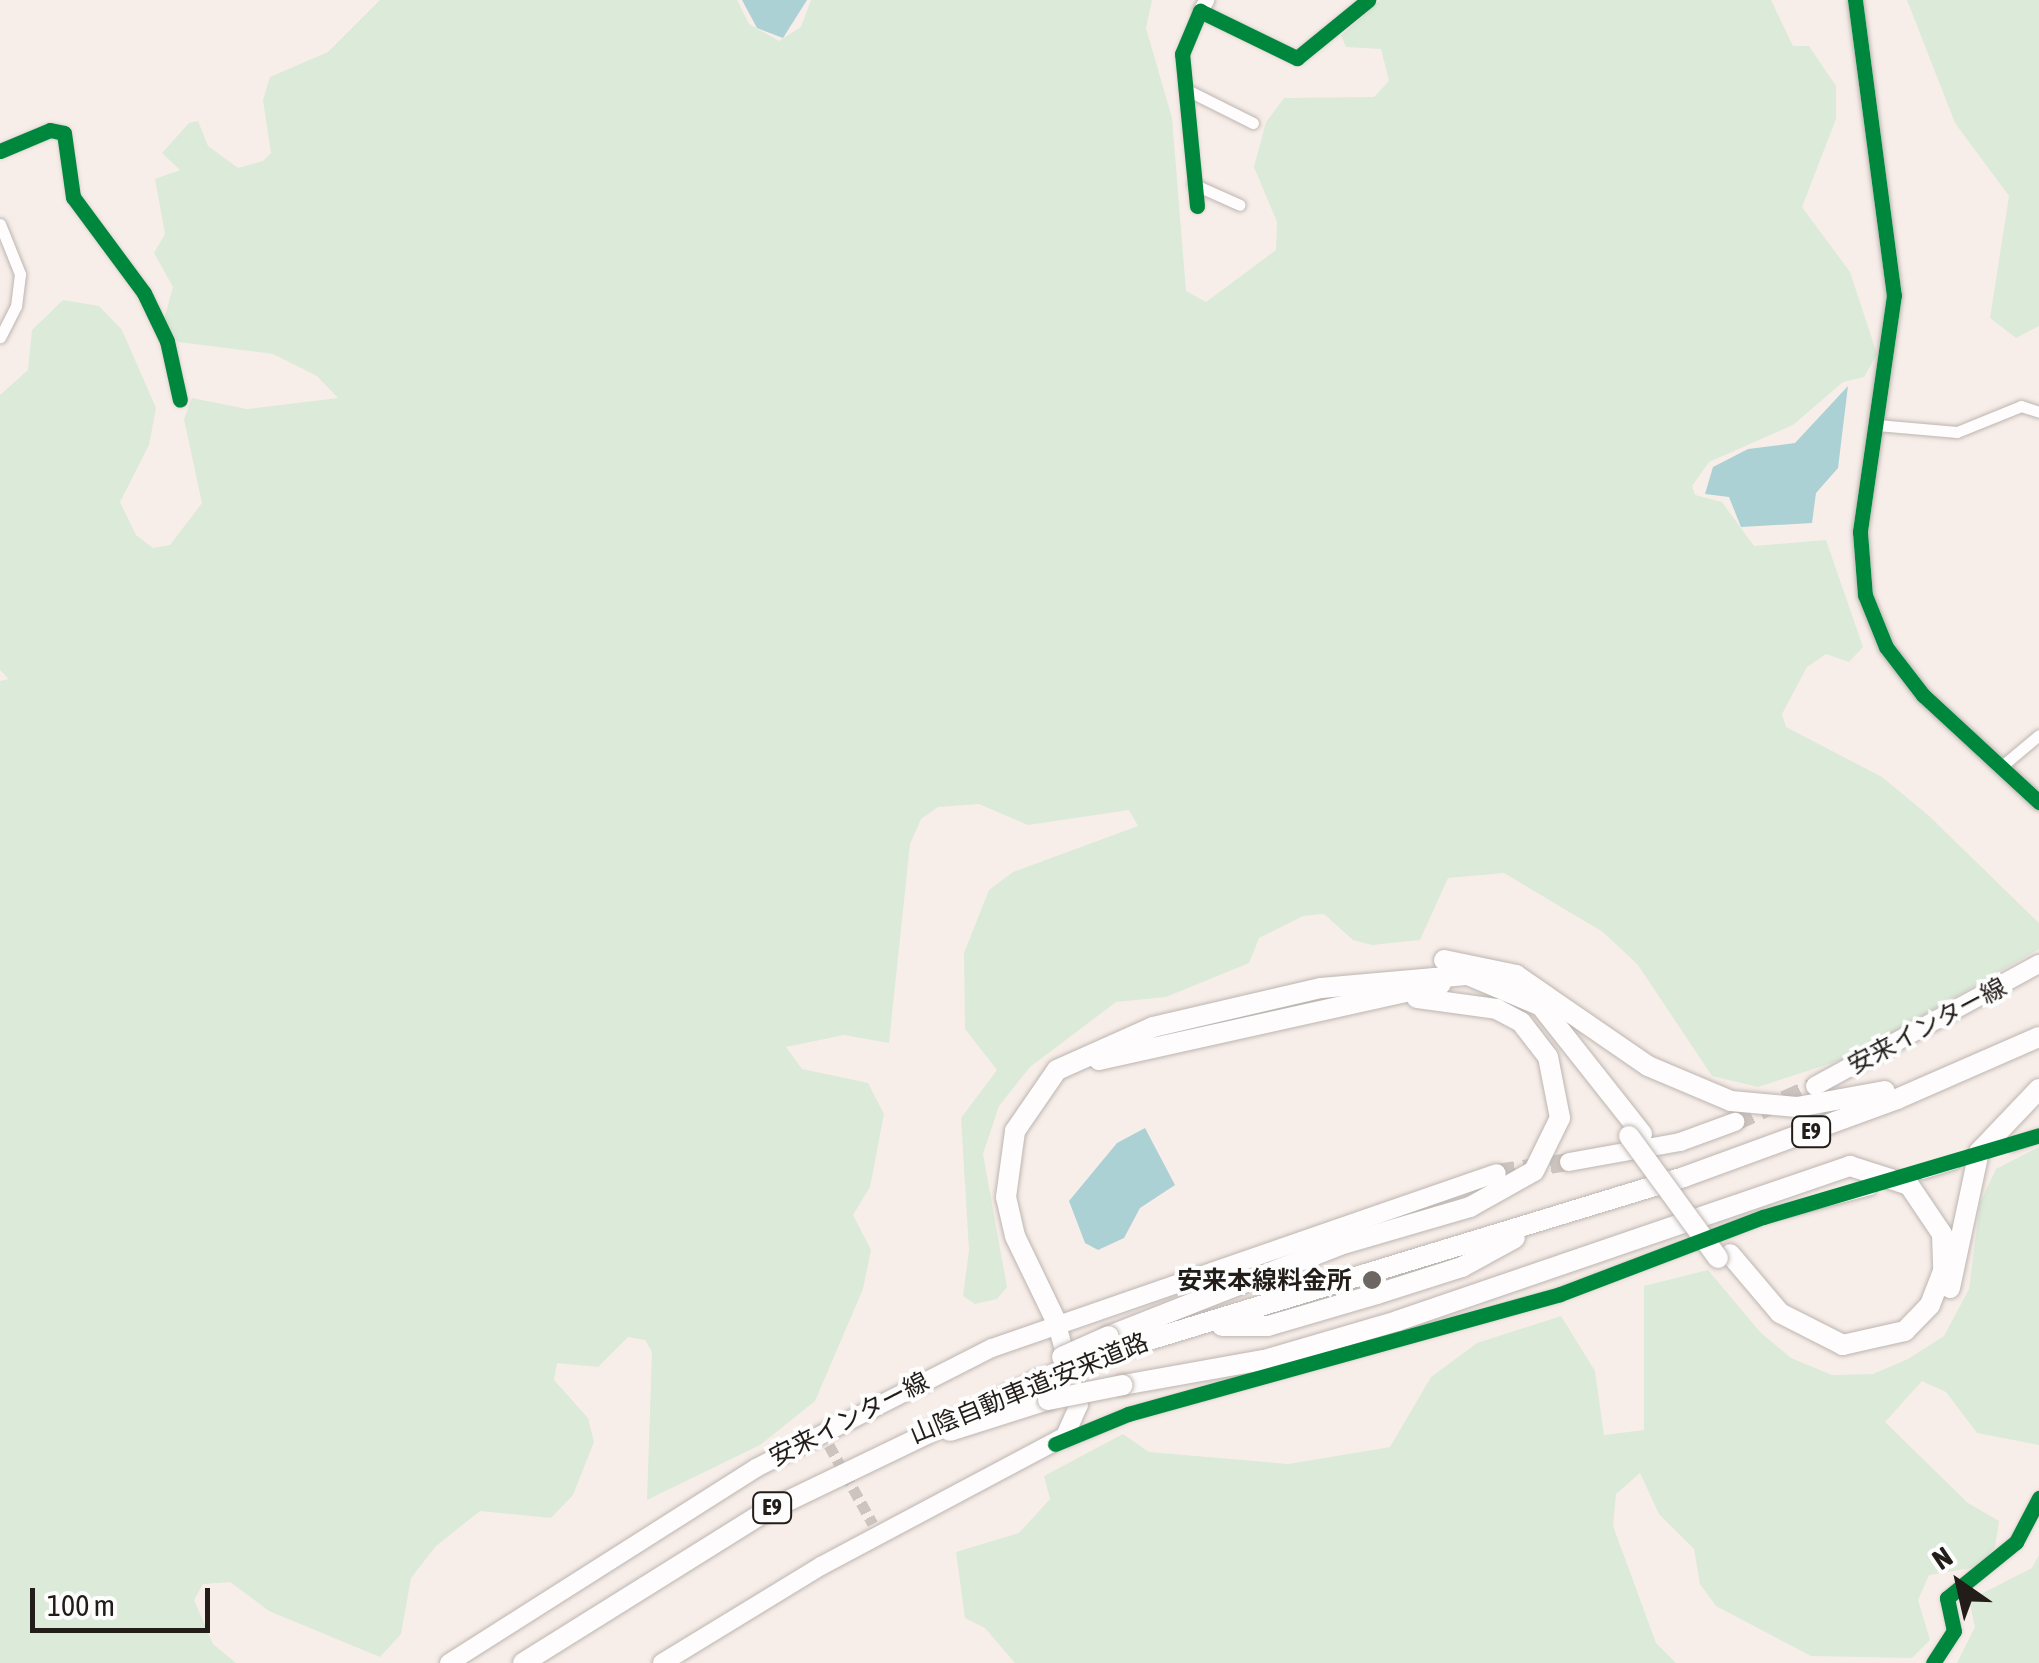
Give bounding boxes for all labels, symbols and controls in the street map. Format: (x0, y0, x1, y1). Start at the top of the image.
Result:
street label: 安来インター線 (1843, 972, 2011, 1080)
road number: E9 (1791, 1115, 1831, 1149)
place label: 安来本線料金所 (1177, 1265, 1352, 1295)
marker: 安来本線料金所 (1361, 1269, 1383, 1291)
street label: 山陰自動車道;安来道路 (905, 1326, 1153, 1450)
street label: 安来インター線 (764, 1366, 934, 1472)
road number: E9 (752, 1491, 792, 1525)
north arrow (1909, 1533, 2009, 1633)
text: N (1926, 1540, 1958, 1576)
scale bar (35, 1568, 215, 1630)
text: 100 m (47, 1588, 115, 1622)

